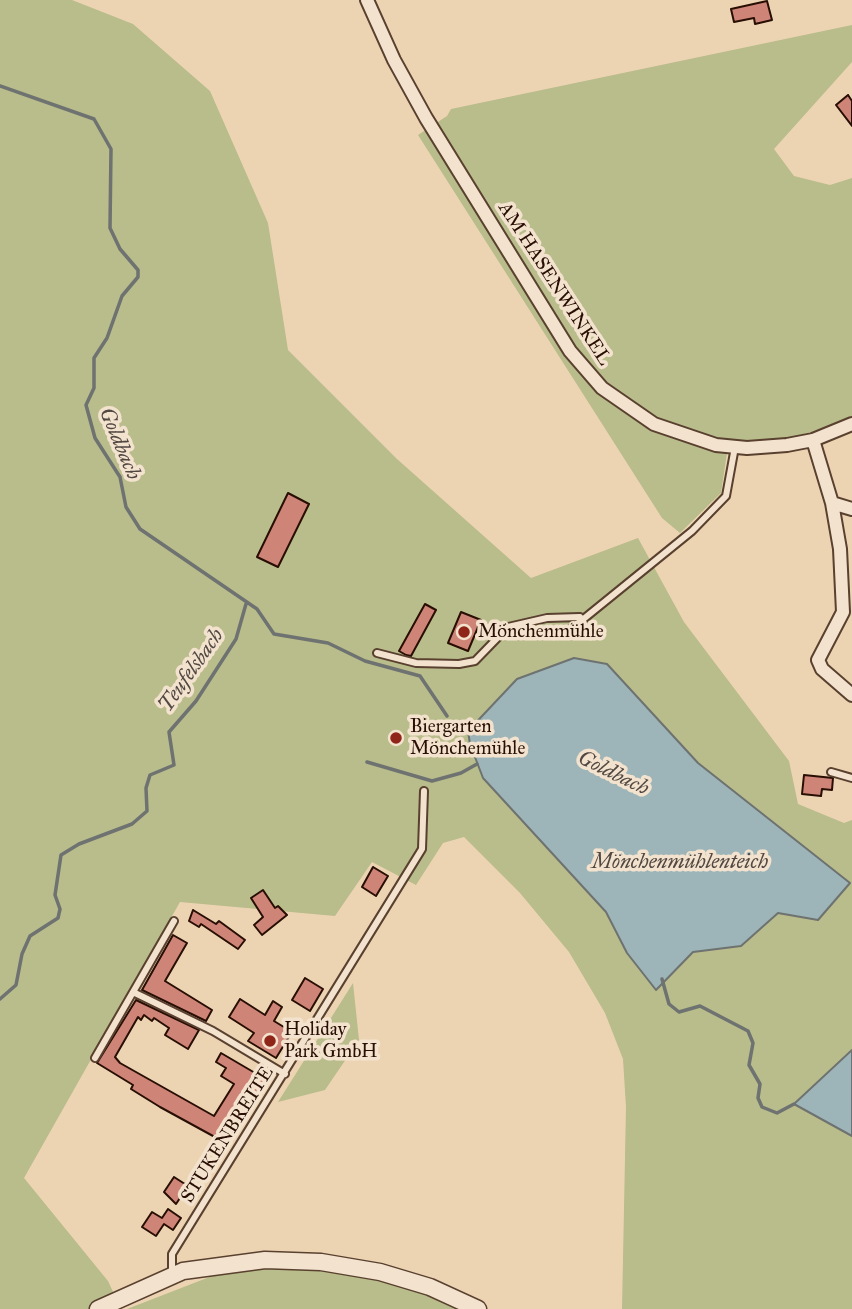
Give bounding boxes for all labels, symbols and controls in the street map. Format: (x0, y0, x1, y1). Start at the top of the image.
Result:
street label: AM HASENWINKEL (493, 198, 615, 370)
water label: Goldbach (93, 404, 145, 484)
place label: Mönchenmühle (478, 621, 604, 643)
water label: Teufelsbach (154, 624, 230, 718)
marker: Mönchenmühle (456, 624, 472, 640)
place label: Biergarten Mönchemühle (410, 716, 525, 760)
marker: Biergarten Mönchemühle (388, 730, 404, 746)
water label: Goldbach (573, 746, 653, 802)
water label: Mönchenmühlenteich (592, 850, 768, 876)
place label: Holiday Park GmbH (284, 1019, 378, 1063)
marker: Holiday Park GmbH (262, 1033, 278, 1049)
street label: STUKENBREITE (177, 1063, 279, 1207)

